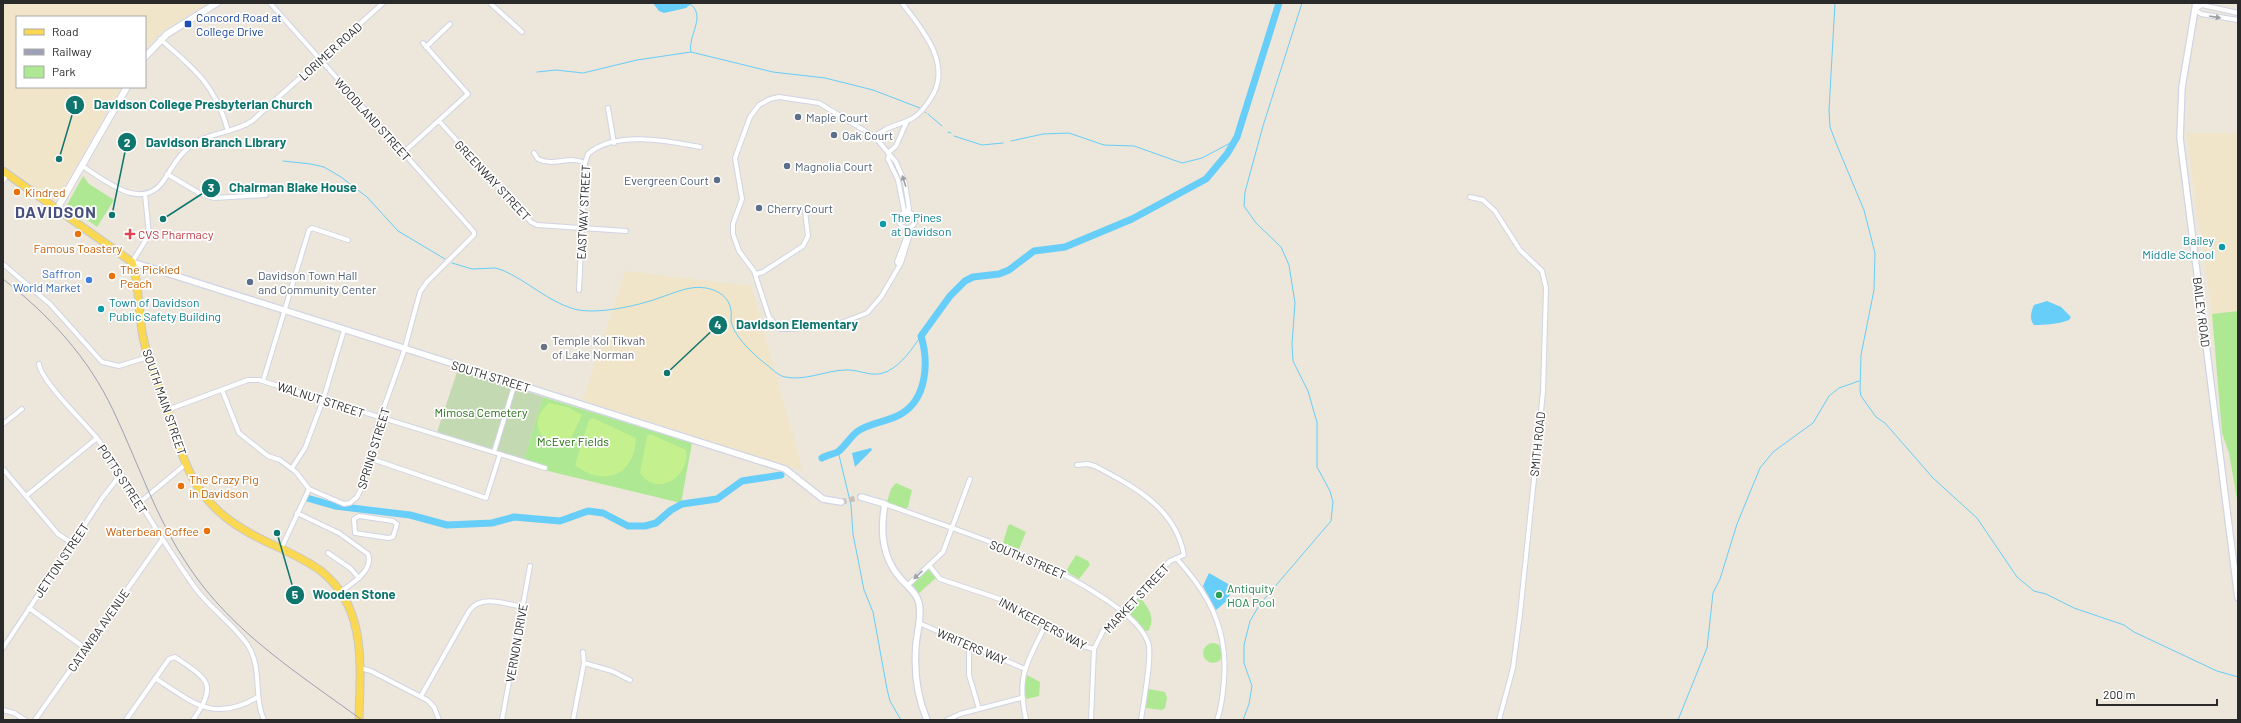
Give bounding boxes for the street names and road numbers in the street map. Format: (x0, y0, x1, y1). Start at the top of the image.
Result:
street label: LORIMER ROAD (296, 19, 364, 83)
street label: WOODLAND STREET (332, 74, 414, 164)
street label: GREENWAY STREET (452, 137, 534, 223)
street label: EASTWAY STREET (574, 164, 592, 260)
street label: BAILEY ROAD (2191, 276, 2213, 348)
street label: SOUTH MAIN STREET (140, 347, 190, 457)
street label: SOUTH STREET (450, 357, 532, 395)
street label: WALNUT STREET (276, 378, 367, 420)
street label: SPRING STREET (354, 405, 392, 491)
street label: SMITH ROAD (1527, 411, 1547, 477)
street label: POTTS STREET (95, 442, 151, 516)
street label: JETTON STREET (31, 520, 91, 600)
street label: SOUTH STREET (988, 537, 1068, 581)
street label: MARKET STREET (1100, 560, 1172, 635)
street label: CATAWBA AVENUE (64, 586, 132, 674)
street label: INN KEEPERS WAY (997, 594, 1089, 652)
street label: VERNON DRIVE (502, 603, 530, 683)
street label: WRITERS WAY (935, 625, 1009, 667)

